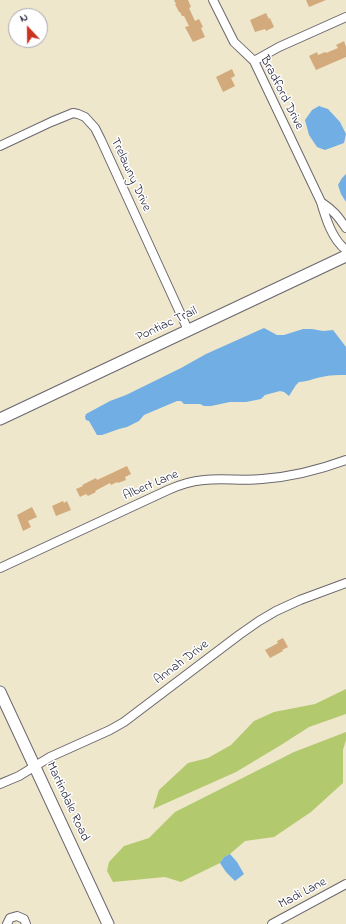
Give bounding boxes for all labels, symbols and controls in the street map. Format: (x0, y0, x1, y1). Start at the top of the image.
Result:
north arrow (8, 8, 48, 48)
text: N (17, 9, 30, 27)
street label: Bradford Drive (256, 53, 306, 133)
street label: Trelawny Drive (106, 136, 154, 214)
street label: Pontiac Trail (134, 304, 200, 346)
street label: Albert Lane (121, 467, 181, 505)
street label: Annah Drive (152, 637, 212, 689)
street label: Martindale Road (42, 760, 92, 844)
street label: Madi Lane (276, 875, 330, 913)

